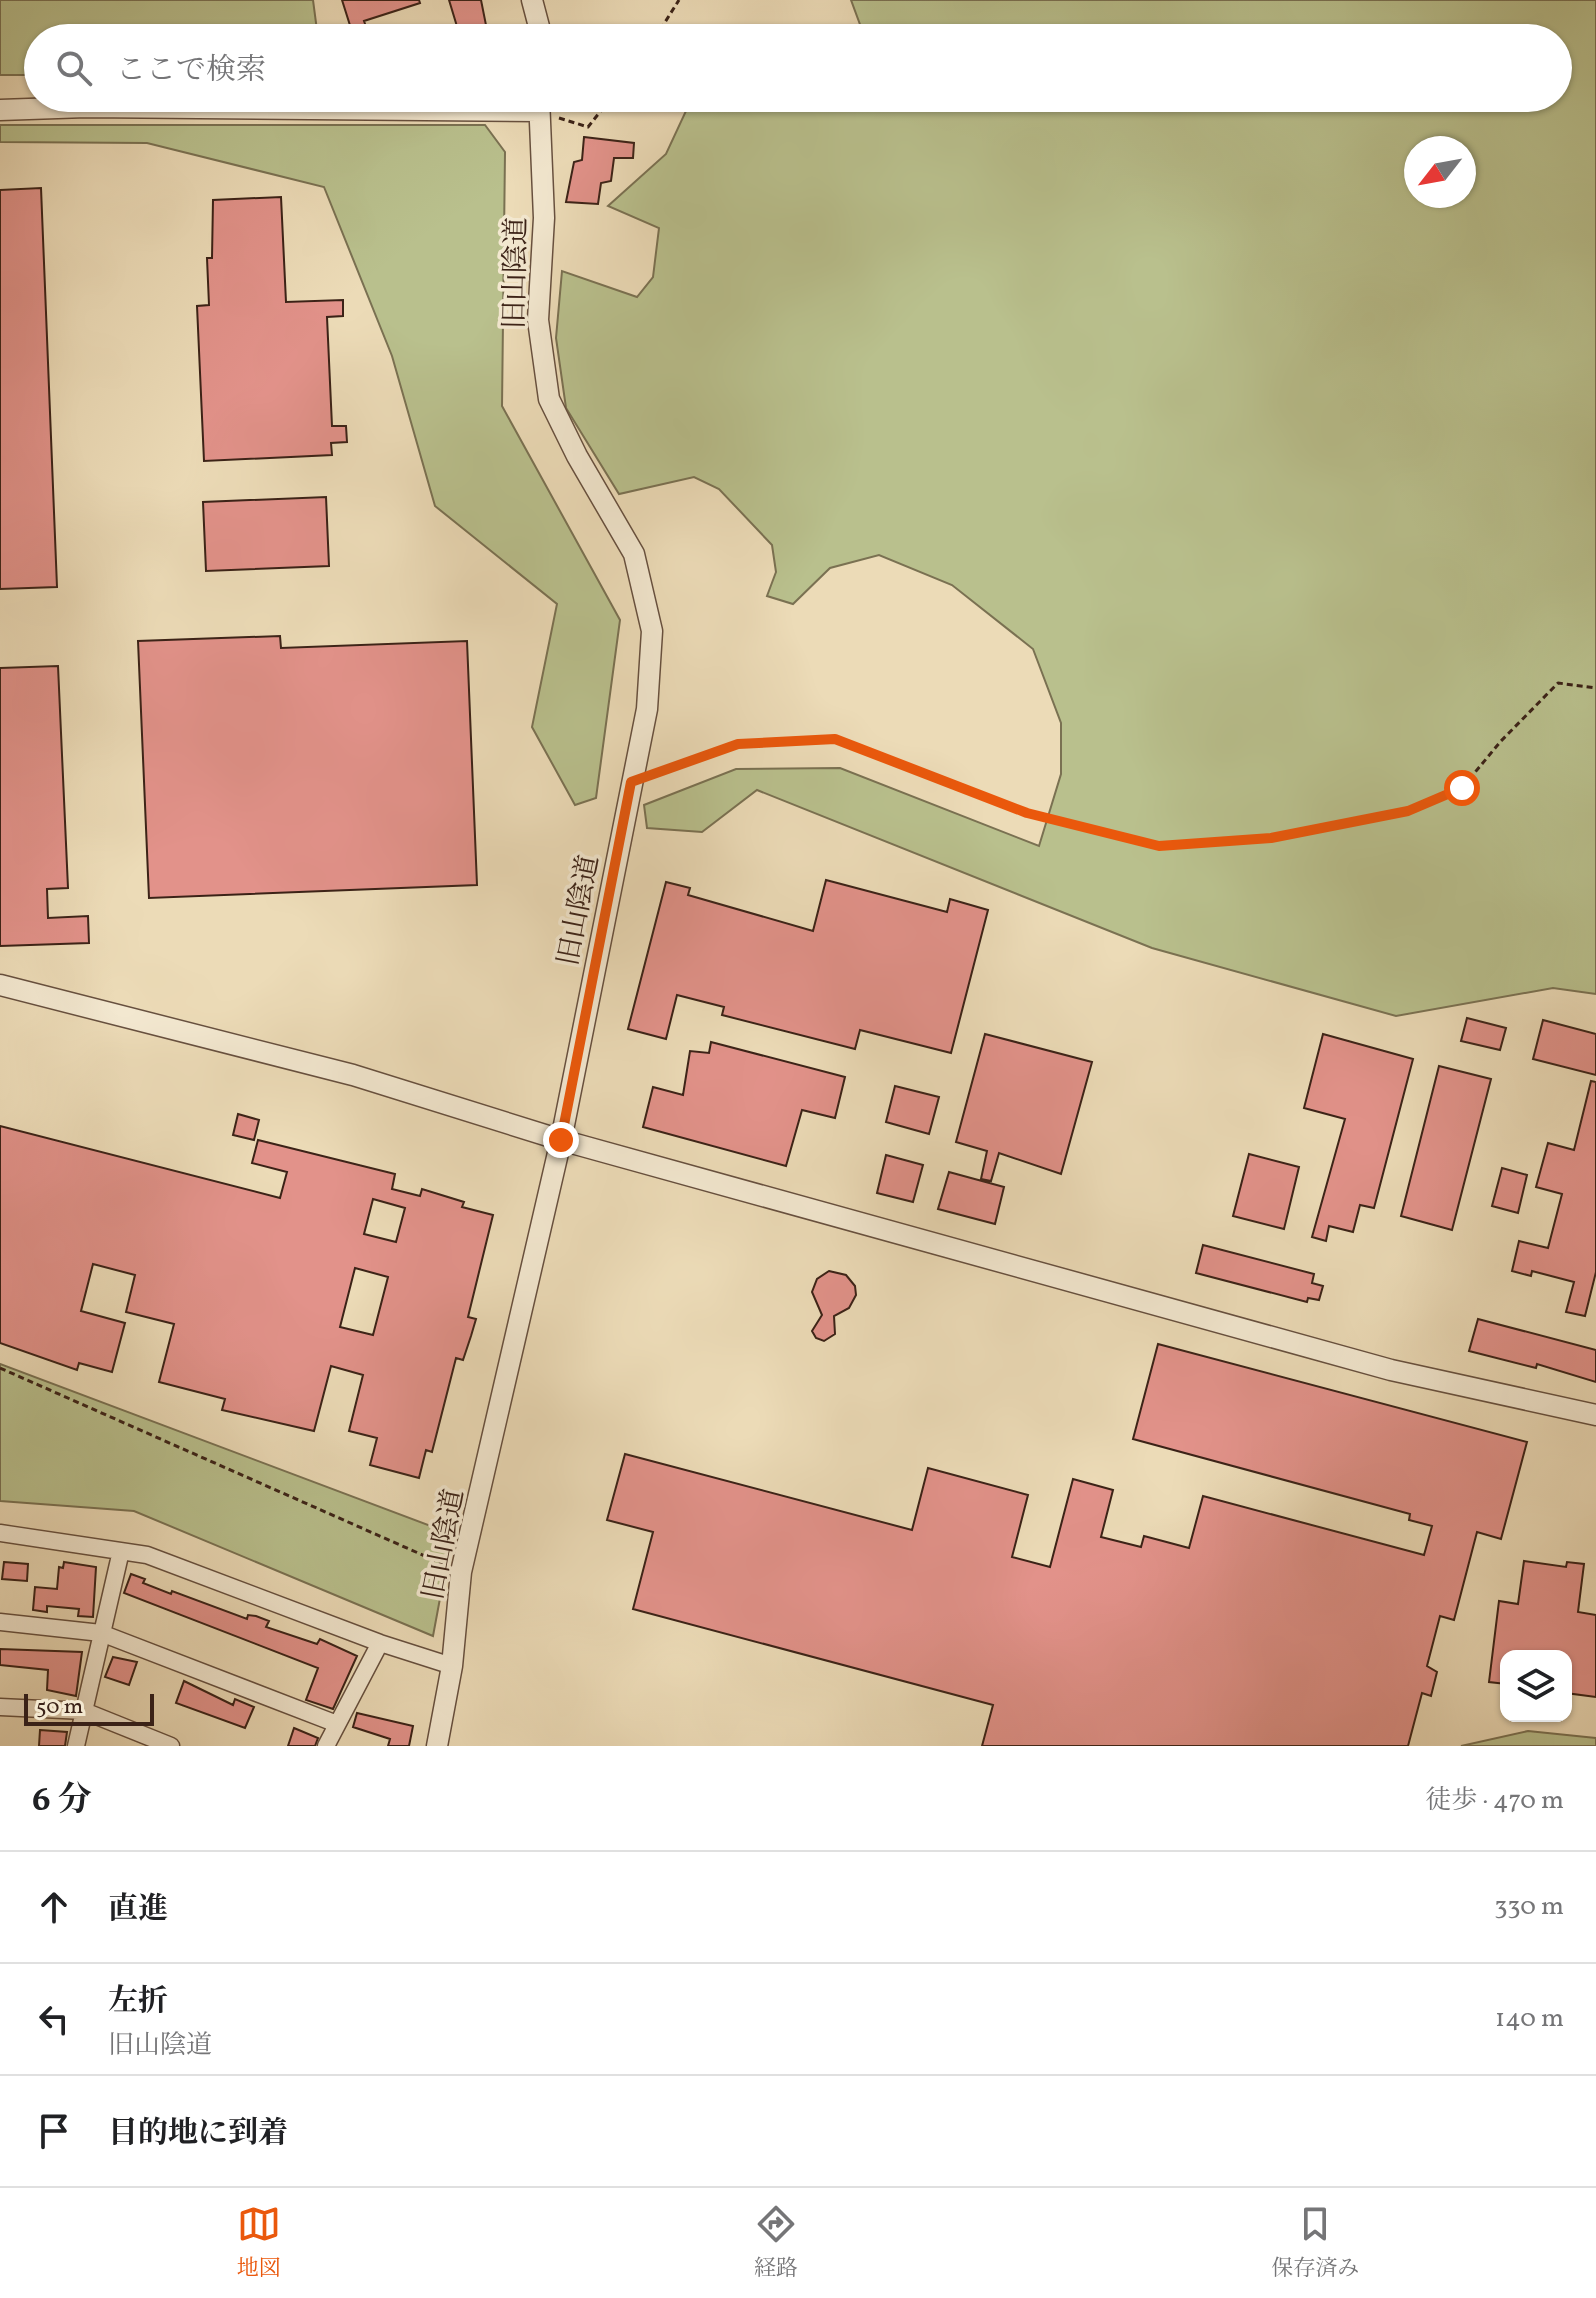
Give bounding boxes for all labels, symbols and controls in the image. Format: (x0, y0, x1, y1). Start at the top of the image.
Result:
search box (24, 24, 1572, 112)
icon: search (52, 46, 96, 90)
text: ここで検索 (116, 50, 266, 92)
north arrow (1404, 136, 1476, 208)
street label: 旧山陰道 (496, 217, 537, 329)
route start (1444, 770, 1480, 806)
street label: 旧山陰道 (550, 852, 609, 969)
route end (543, 1122, 579, 1158)
street label: 旧山陰道 (415, 1486, 474, 1603)
map controls (1500, 1650, 1572, 1722)
button: layers (1500, 1650, 1572, 1722)
scale bar (24, 1690, 154, 1726)
text: 50 m (36, 1692, 83, 1723)
text: 6 分 (32, 1778, 91, 1825)
text: 徒歩 · 470 m (1426, 1783, 1564, 1819)
icon: ahead (32, 1885, 76, 1929)
text: 直進 (108, 1889, 168, 1931)
text: 330 m (1494, 1889, 1564, 1925)
text: 左折 (108, 1981, 168, 2023)
icon: left (32, 1997, 76, 2041)
text: 140 m (1495, 2001, 1564, 2037)
text: 旧山陰道 (108, 2028, 212, 2064)
icon: arrive (32, 2109, 76, 2153)
text: 目的地に到着 (108, 2113, 288, 2155)
tab: 地図 (237, 2202, 281, 2285)
tab: 経路 (754, 2202, 798, 2285)
tab: 保存済み (1271, 2202, 1359, 2285)

